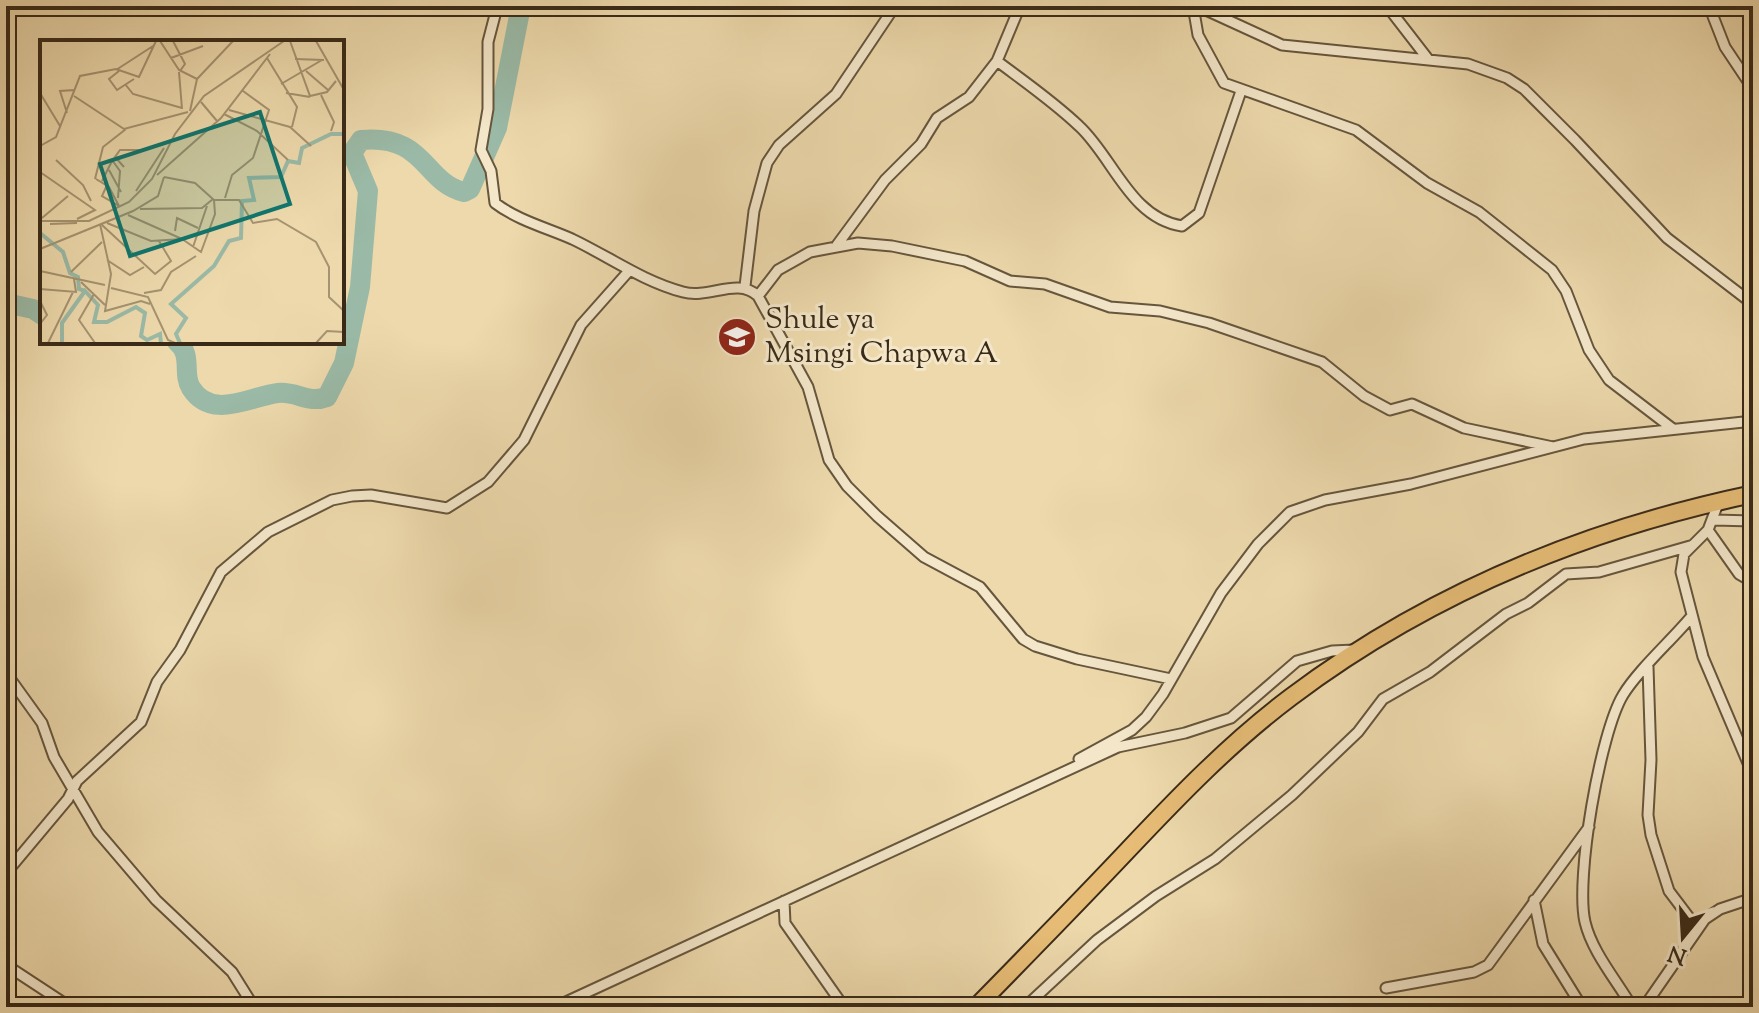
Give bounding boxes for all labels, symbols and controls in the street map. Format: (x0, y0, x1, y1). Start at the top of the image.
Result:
inset map (40, 40, 344, 344)
place label: Shule ya Msingi Chapwa A (765, 299, 998, 376)
school or university icon: Shule ya Msingi Chapwa A (716, 316, 758, 358)
north arrow (1643, 897, 1723, 977)
text: N (1664, 935, 1691, 971)

